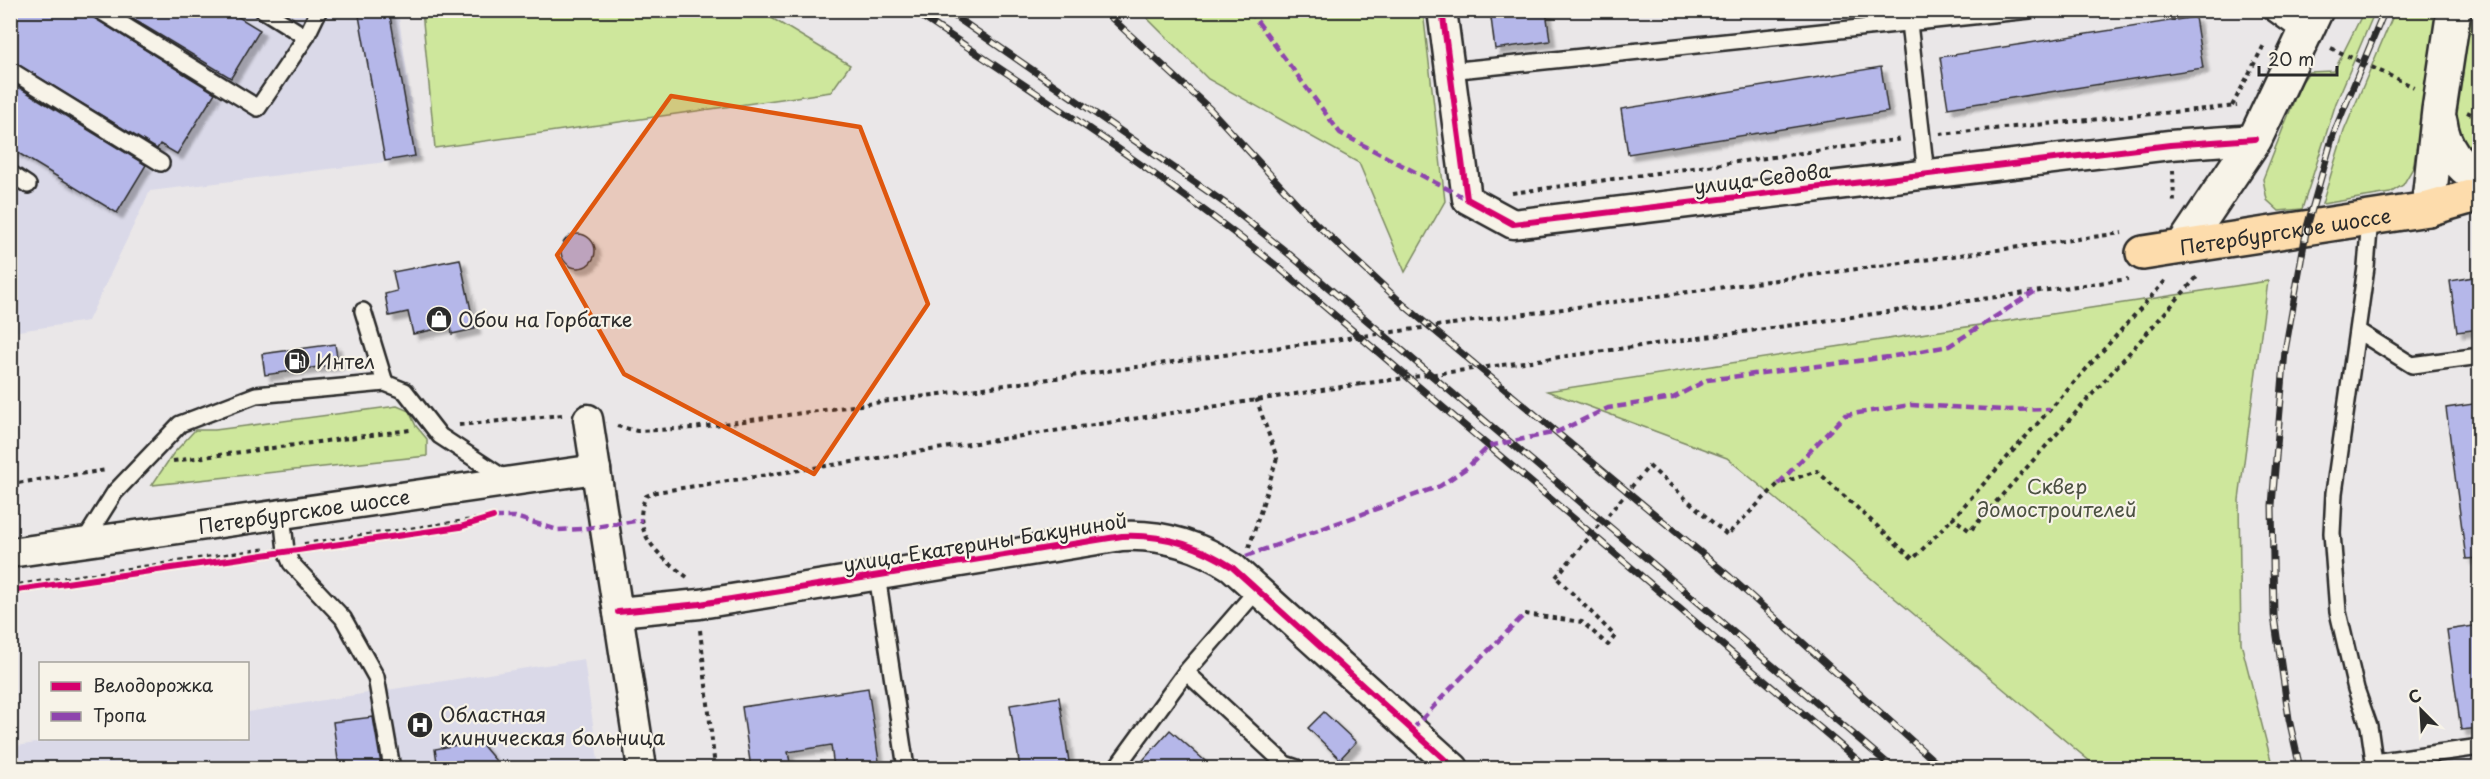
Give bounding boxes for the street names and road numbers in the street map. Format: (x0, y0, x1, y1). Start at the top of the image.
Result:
street label: улица Седова (1692, 155, 1833, 201)
street label: Петербургское шоссе (2177, 200, 2393, 262)
street label: Петербургское шоссе (196, 481, 412, 541)
street label: улица Екатерины Бакуниной (841, 505, 1129, 579)

